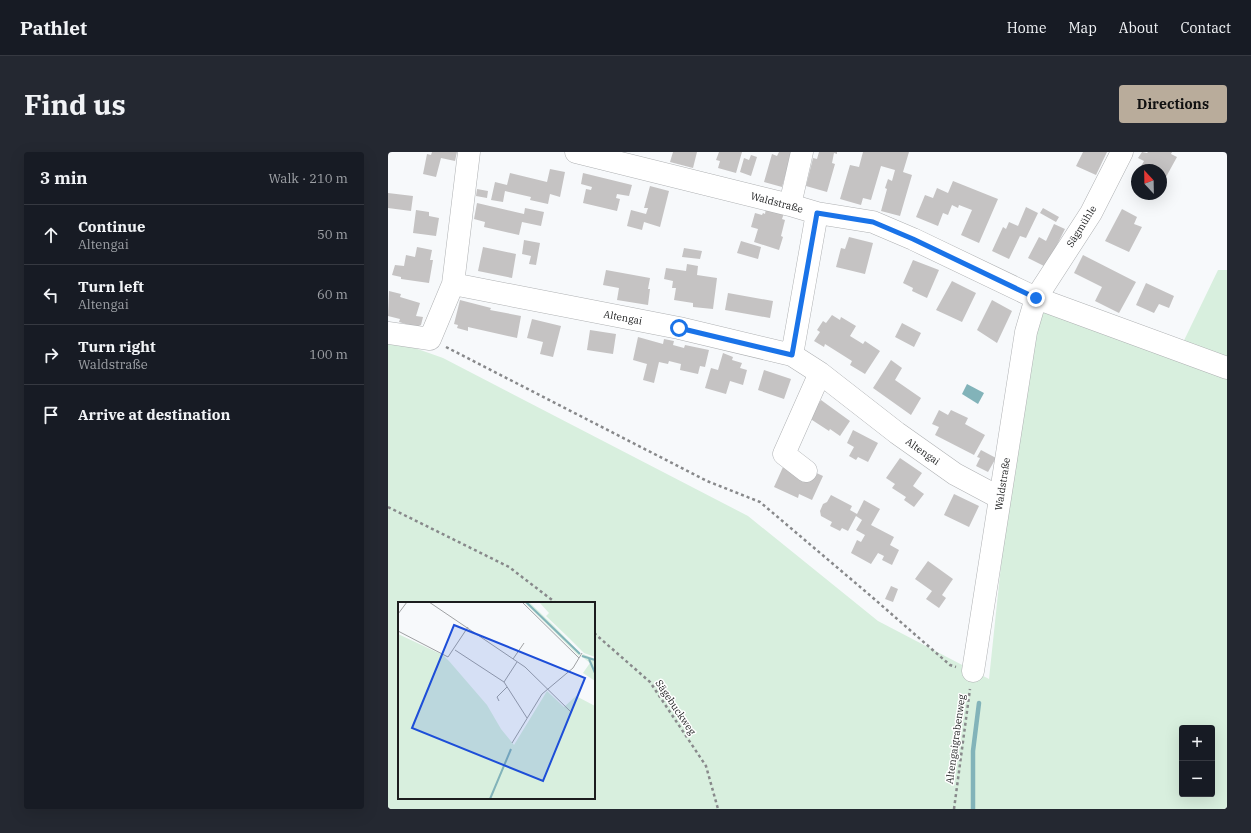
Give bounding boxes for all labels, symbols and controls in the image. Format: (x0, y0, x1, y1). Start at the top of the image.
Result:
text: Pathlet (20, 16, 87, 40)
text: Home (1007, 19, 1046, 37)
text: Map (1068, 19, 1097, 37)
text: About (1119, 19, 1158, 37)
text: Contact (1180, 19, 1231, 37)
button: Directions (1119, 85, 1227, 123)
text: Find us (24, 86, 126, 123)
north arrow (1131, 164, 1167, 200)
text: 3 min (40, 167, 88, 189)
text: Walk · 210 m (269, 170, 348, 187)
street label: Waldstraße (749, 189, 804, 216)
street label: Sägmühle (1063, 203, 1099, 250)
text: Continue (78, 217, 145, 236)
icon: ahead (40, 224, 62, 246)
text: 50 m (317, 226, 348, 243)
text: Altengai (78, 236, 129, 253)
text: Turn left (78, 277, 144, 296)
icon: left (40, 284, 62, 306)
text: 60 m (317, 286, 348, 303)
route end (1027, 289, 1045, 307)
text: Altengai (78, 296, 129, 313)
street label: Altengai (602, 307, 643, 328)
route start (670, 319, 688, 337)
text: Turn right (78, 337, 156, 356)
icon: right (40, 344, 62, 366)
text: 100 m (309, 346, 348, 363)
text: Waldstraße (78, 356, 148, 373)
icon: arrive (40, 404, 62, 426)
text: Arrive at destination (78, 405, 230, 424)
street label: Altengai (903, 435, 942, 468)
street label: Waldstraße (992, 457, 1013, 512)
inset map (398, 602, 595, 799)
street label: Sägebuckweg (652, 677, 699, 738)
street label: Altengaigrabenweg (943, 693, 968, 785)
map controls (1179, 725, 1215, 797)
button: + (1179, 725, 1215, 761)
button: − (1179, 761, 1215, 797)

